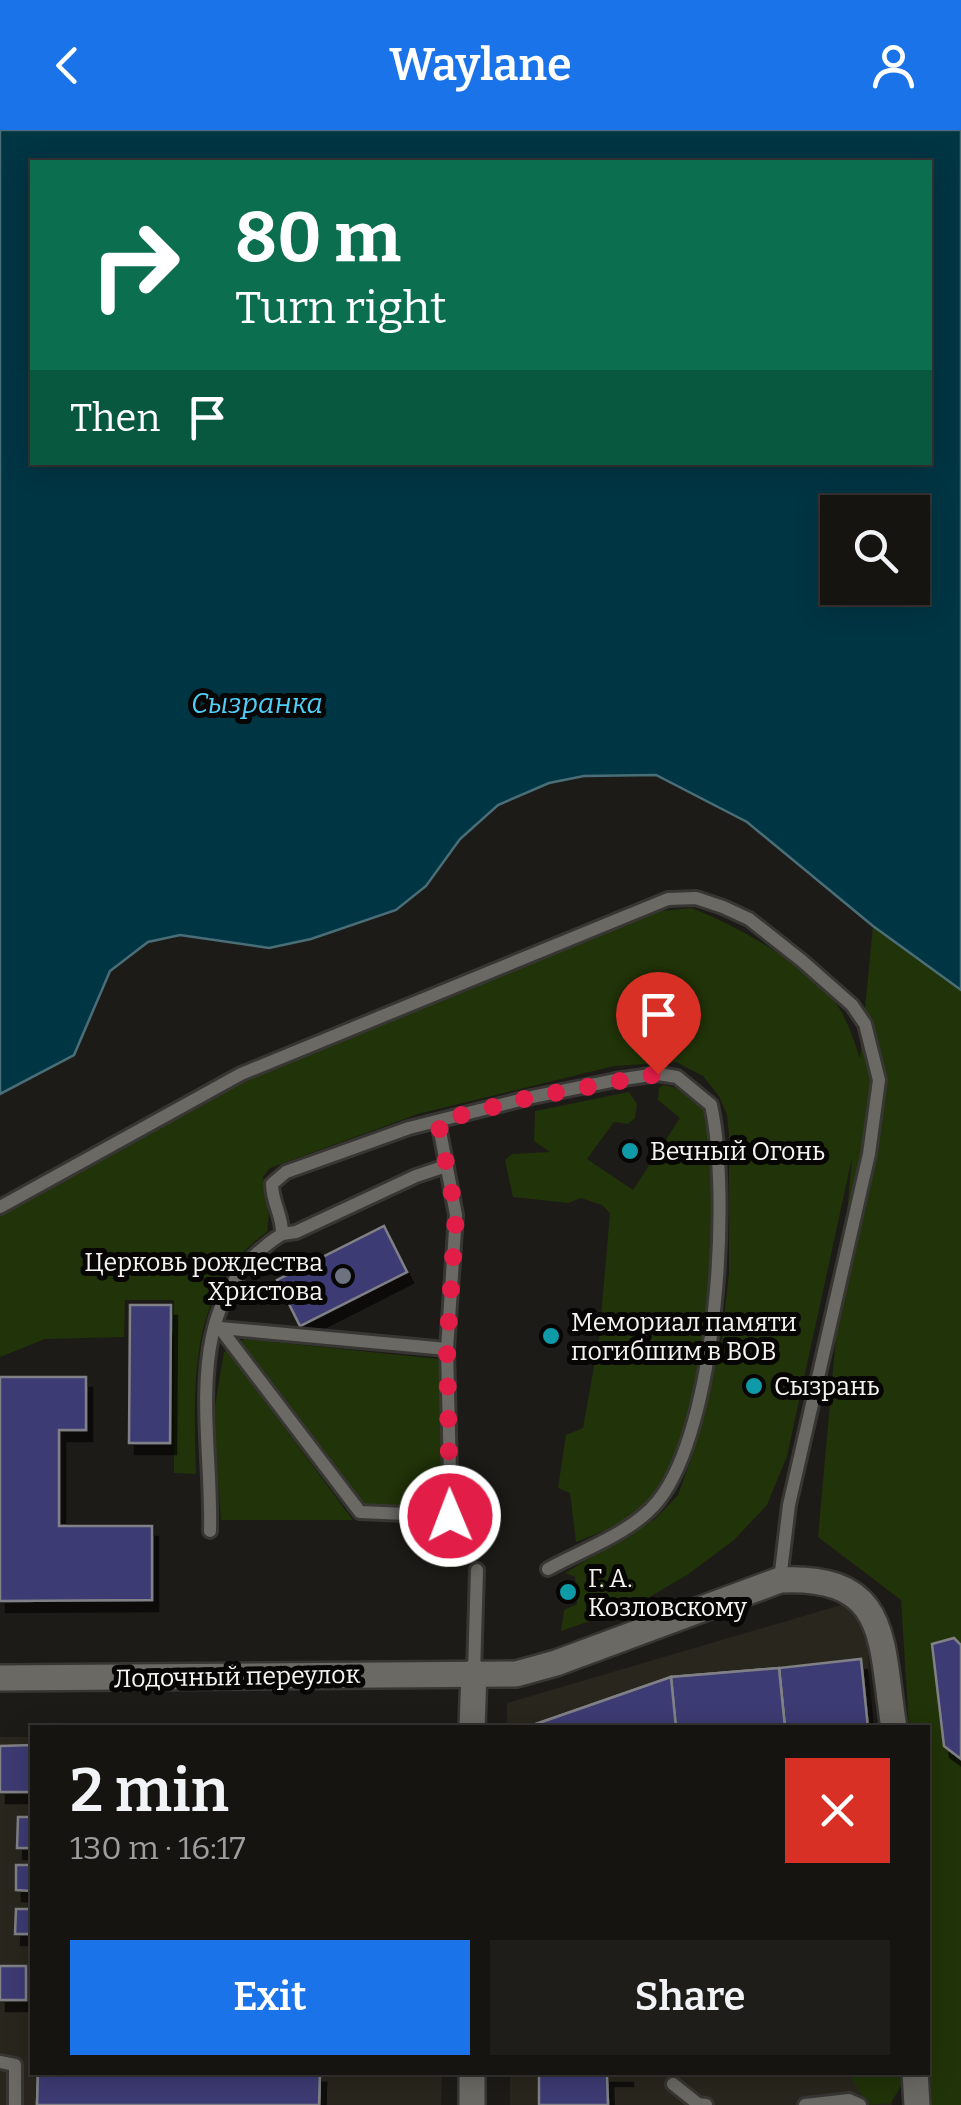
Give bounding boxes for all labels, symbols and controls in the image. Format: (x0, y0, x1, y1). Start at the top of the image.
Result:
icon: back (40, 38, 95, 93)
text: Waylane (389, 38, 572, 92)
icon: person (866, 38, 921, 93)
text: 80 m (235, 196, 401, 280)
icon: right (70, 200, 200, 330)
text: Turn right (235, 281, 447, 335)
icon: arrive (180, 390, 235, 445)
text: Then (70, 395, 160, 441)
map controls (820, 495, 930, 605)
button: search (820, 495, 930, 605)
water label: Сызранка (191, 687, 323, 720)
pin (616, 972, 701, 1075)
icon: arrive (631, 987, 686, 1042)
place label: Вечный Огонь (650, 1137, 825, 1167)
marker: Вечный Огонь (619, 1140, 641, 1162)
place label: Церковь рождества Христова (84, 1248, 323, 1307)
marker: Церковь рождества Христова (332, 1265, 354, 1287)
place label: Мемориал памяти погибшим в ВОВ (571, 1308, 797, 1367)
marker: Мемориал памяти погибшим в ВОВ (540, 1325, 562, 1347)
place label: Сызрань (774, 1372, 879, 1402)
marker: Сызрань (743, 1375, 765, 1397)
position arrow (398, 1464, 502, 1568)
place label: Г. А. Козловскому (588, 1564, 748, 1623)
marker: Г. А. Козловскому (557, 1581, 579, 1603)
street label: Лодочный переулок (114, 1660, 361, 1694)
text: 2 min (70, 1755, 229, 1827)
button: close (785, 1758, 890, 1863)
text: 130 m · 16:17 (70, 1829, 246, 1867)
button: Exit (70, 1940, 470, 2055)
button: Share (490, 1940, 890, 2055)

